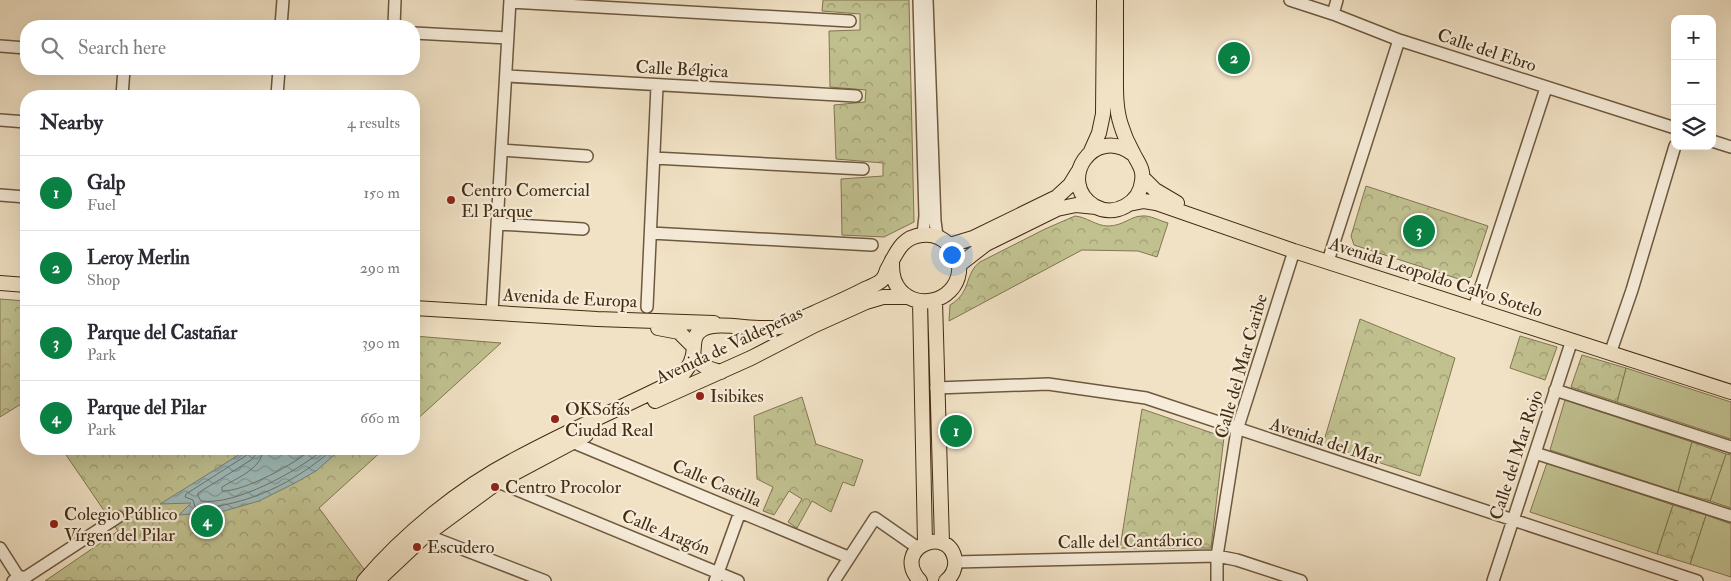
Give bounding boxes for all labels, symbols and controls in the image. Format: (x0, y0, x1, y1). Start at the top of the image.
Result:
map controls (1671, 15, 1716, 150)
button: + (1671, 15, 1716, 60)
search box (20, 20, 420, 75)
street label: Calle del Ebro (1434, 24, 1540, 77)
icon: search (38, 34, 66, 62)
text: Search here (78, 36, 166, 60)
pin: 2 (1218, 39, 1250, 77)
street label: Calle Bélgica (635, 56, 730, 83)
button: − (1671, 60, 1716, 105)
button: layers (1671, 105, 1716, 150)
text: Nearby (40, 109, 103, 136)
text: 4 results (347, 113, 400, 133)
text: Galp (87, 171, 125, 195)
place label: Centro Comercial El Parque (461, 179, 590, 223)
text: 1 (53, 183, 59, 203)
text: 150 m (363, 183, 400, 203)
marker: Centro Comercial El Parque (445, 194, 457, 206)
text: Fuel (87, 195, 116, 215)
pin: 3 (1403, 212, 1435, 250)
street label: Avenida Leopoldo Calvo Sotelo (1325, 232, 1546, 323)
your location (939, 242, 965, 268)
text: Leroy Merlin (87, 246, 190, 270)
text: 2 (52, 258, 60, 278)
text: 290 m (360, 258, 400, 278)
text: Shop (87, 270, 120, 290)
street label: Avenida de Europa (501, 283, 638, 314)
street label: Calle del Mar Caribe (1210, 291, 1273, 441)
street label: Avenida de Valdepeñas (651, 301, 806, 390)
text: Parque del Castañar (87, 321, 237, 345)
text: 3 (53, 333, 59, 353)
text: 390 m (362, 333, 400, 353)
text: Park (87, 345, 116, 365)
place label: Isibikes (710, 385, 764, 408)
street label: Calle del Mar Rojo (1485, 387, 1548, 523)
marker: Isibikes (694, 390, 706, 402)
text: Parque del Pilar (87, 396, 206, 420)
place label: OKSofás Ciudad Real (565, 398, 654, 442)
text: 4 (52, 408, 60, 428)
text: 660 m (360, 408, 400, 428)
pin: 1 (940, 412, 972, 450)
street label: Avenida del Mar (1266, 412, 1385, 470)
marker: OKSofás Ciudad Real (549, 413, 561, 425)
text: Park (87, 420, 116, 440)
street label: Calle Castilla (669, 454, 766, 513)
place label: Centro Procolor (505, 476, 621, 499)
marker: Centro Procolor (489, 481, 501, 493)
pin: 4 (191, 502, 223, 540)
place label: Colegio Público Vírgen del Pilar (64, 503, 178, 547)
street label: Calle Aragón (618, 504, 713, 561)
marker: Colegio Público Vírgen del Pilar (48, 518, 60, 530)
street label: Calle del Cantábrico (1057, 529, 1203, 554)
place label: Escudero (427, 536, 495, 559)
marker: Escudero (411, 541, 423, 553)

